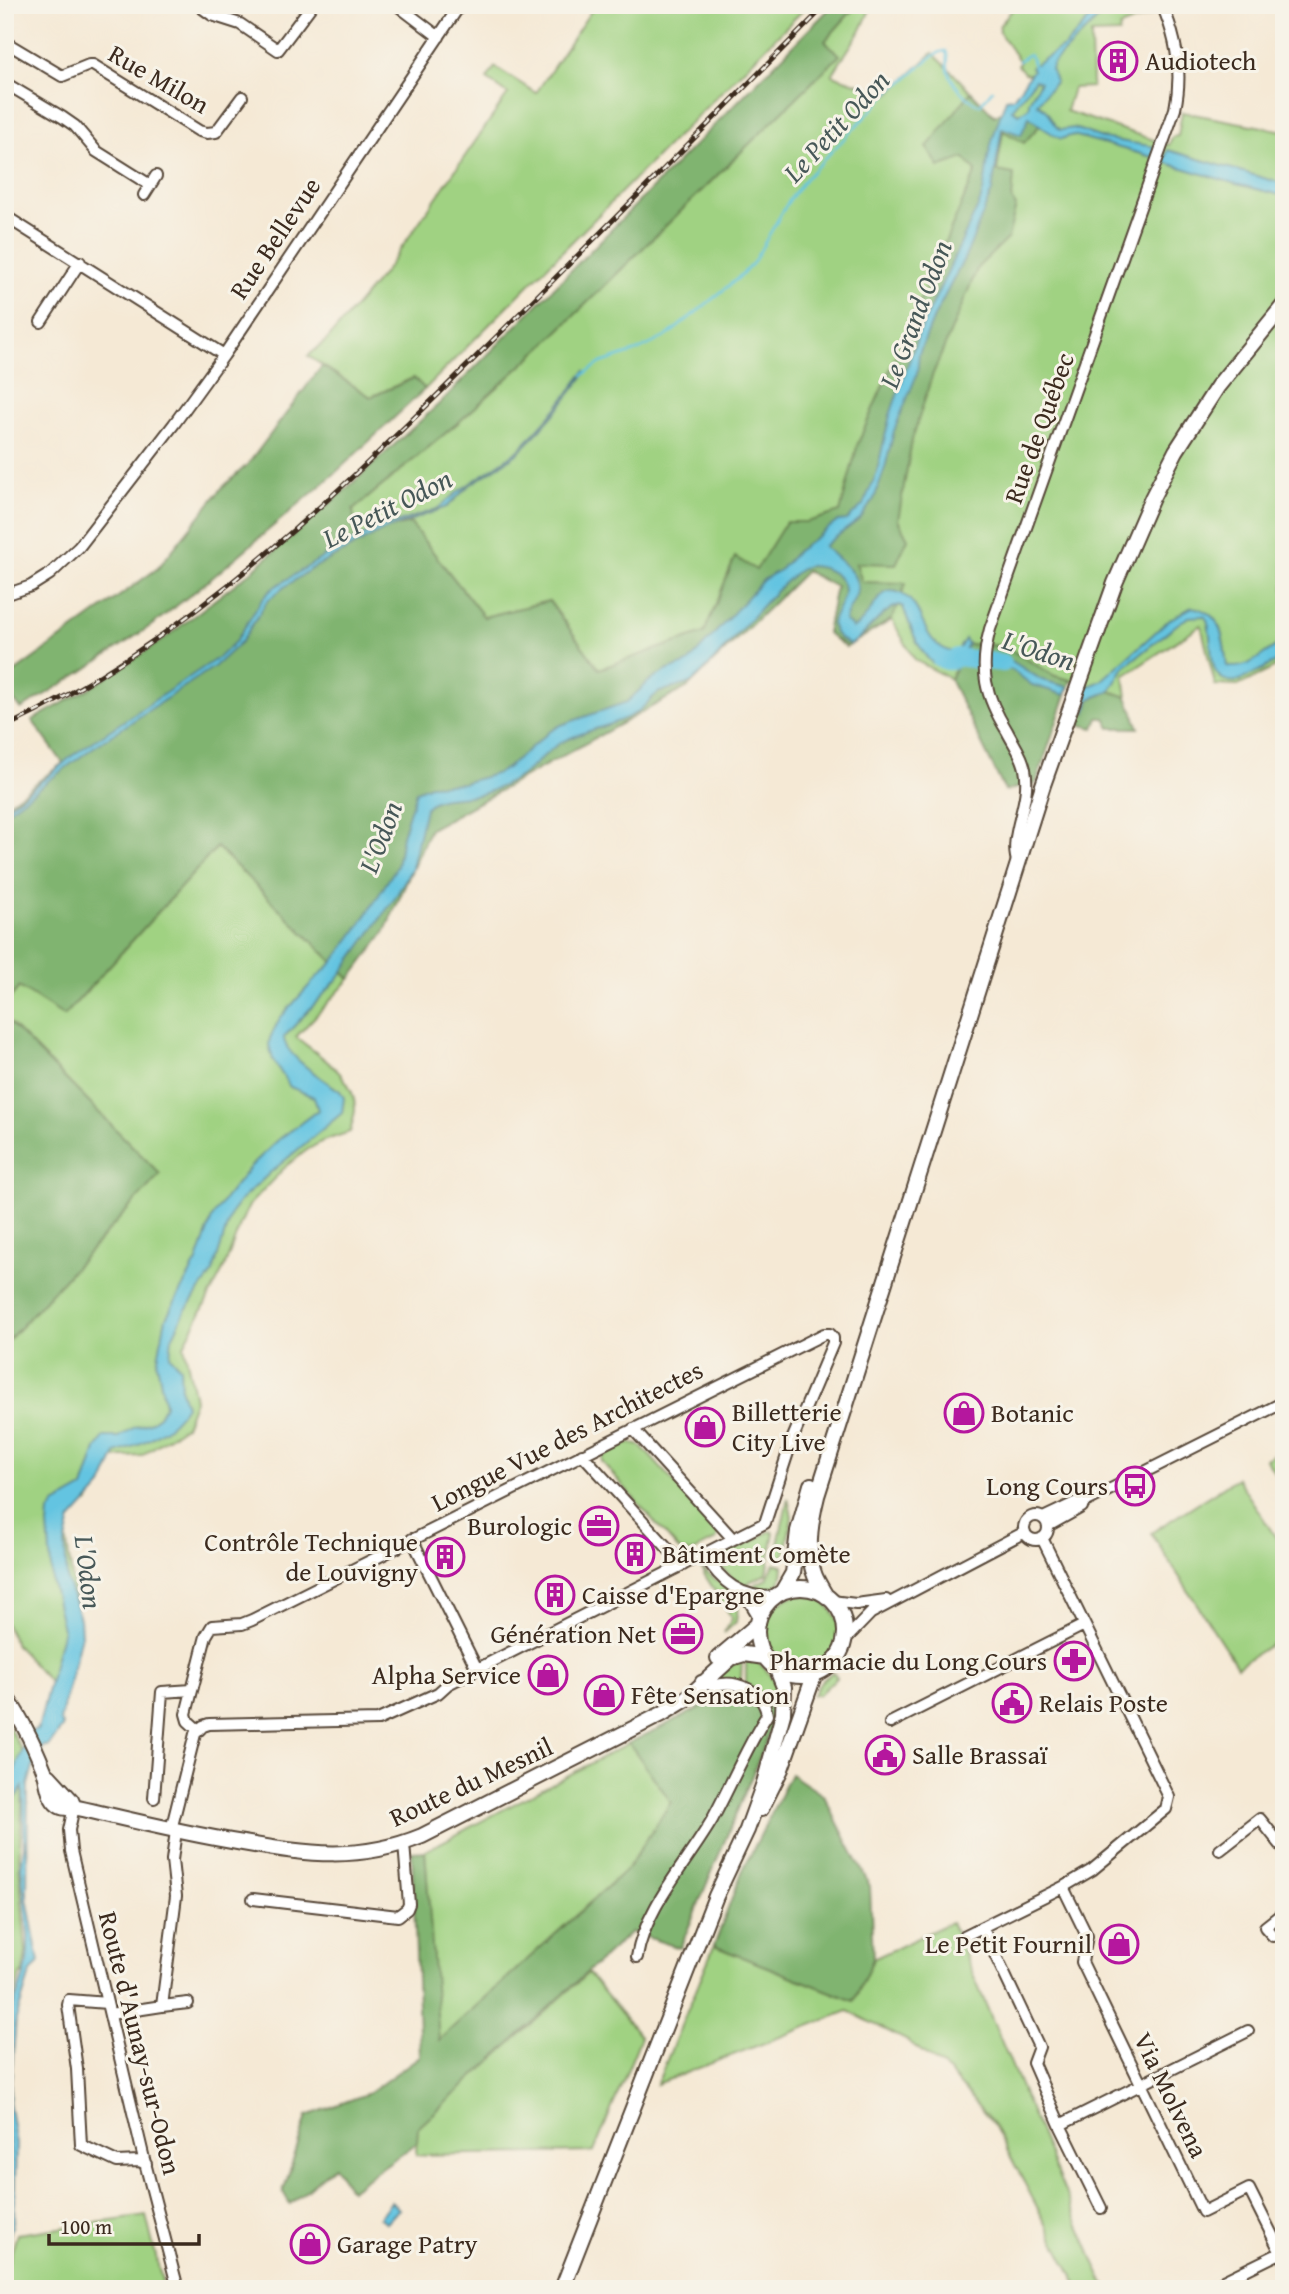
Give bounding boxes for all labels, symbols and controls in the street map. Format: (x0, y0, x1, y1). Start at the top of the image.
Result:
street label: Rue Milon (102, 34, 217, 123)
building icon: Audiotech (1097, 40, 1139, 82)
place label: Audiotech (1145, 41, 1257, 80)
water label: Le Petit Odon (772, 60, 899, 192)
street label: Rue Bellevue (219, 169, 330, 307)
water label: Le Grand Odon (867, 234, 962, 395)
street label: Rue de Québec (993, 347, 1084, 509)
water label: Le Petit Odon (314, 457, 459, 558)
water label: L'Odon (997, 618, 1081, 680)
water label: L'Odon (347, 795, 412, 880)
street label: Longue Vue des Architectes (424, 1350, 709, 1521)
place label: Billetterie City Live (732, 1392, 842, 1461)
shop icon: Botanic (943, 1392, 985, 1434)
place label: Botanic (991, 1393, 1074, 1432)
shop icon: Billetterie City Live (684, 1406, 726, 1448)
bus stop icon: Long Cours (1114, 1465, 1156, 1507)
place label: Long Cours (986, 1466, 1108, 1505)
office icon: Burologic (578, 1505, 620, 1547)
place label: Burologic (467, 1506, 572, 1545)
place label: Contrôle Technique de Louvigny (204, 1522, 418, 1591)
water label: L'Odon (65, 1532, 114, 1611)
building icon: Bâtiment Comète (614, 1533, 656, 1575)
place label: Bâtiment Comète (662, 1534, 851, 1573)
building icon: Contrôle Technique de Louvigny (424, 1536, 466, 1578)
building icon: Caisse d'Epargne (534, 1574, 576, 1616)
place label: Caisse d'Epargne (582, 1575, 765, 1614)
office icon: Génération Net (662, 1613, 704, 1655)
place label: Génération Net (490, 1614, 656, 1653)
pharmacy icon: Pharmacie du Long Cours (1053, 1640, 1095, 1682)
place label: Pharmacie du Long Cours (770, 1641, 1047, 1680)
shop icon: Alpha Service (527, 1654, 569, 1696)
place label: Alpha Service (372, 1655, 521, 1694)
shop icon: Fête Sensation (583, 1674, 625, 1716)
place label: Fête Sensation (631, 1675, 790, 1714)
public building icon: Relais Poste (991, 1682, 1033, 1724)
place label: Relais Poste (1039, 1683, 1168, 1722)
street label: Route du Mesnil (383, 1727, 559, 1836)
public building icon: Salle Brassaï (864, 1734, 906, 1776)
place label: Salle Brassaï (912, 1735, 1048, 1774)
street label: Route d'Aunay-sur-Odon (89, 1907, 192, 2179)
shop icon: Le Petit Fournil (1098, 1923, 1140, 1965)
place label: Le Petit Fournil (925, 1924, 1092, 1963)
street label: Via Molvena (1124, 2025, 1219, 2165)
scale bar (49, 2203, 200, 2247)
text: 100 m (60, 2211, 112, 2242)
shop icon: Garage Patry (289, 2223, 331, 2265)
place label: Garage Patry (337, 2224, 477, 2263)

